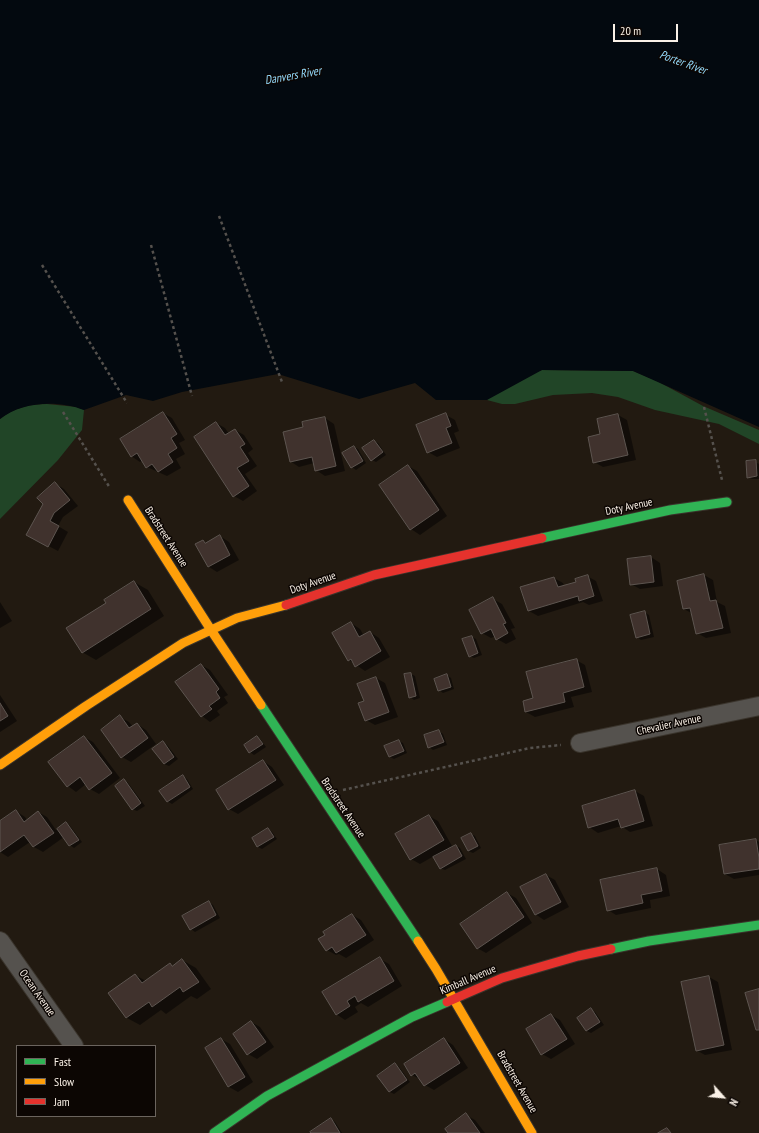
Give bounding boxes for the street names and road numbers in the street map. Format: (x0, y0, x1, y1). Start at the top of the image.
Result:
street label: Doty Avenue (604, 496, 654, 518)
street label: Bradstreet Avenue (142, 504, 190, 570)
street label: Doty Avenue (288, 569, 338, 597)
street label: Chevalier Avenue (636, 712, 702, 738)
street label: Bradstreet Avenue (318, 776, 368, 840)
street label: Kimball Avenue (438, 962, 498, 998)
street label: Ocean Avenue (16, 967, 58, 1019)
street label: Bradstreet Avenue (494, 1049, 540, 1115)

